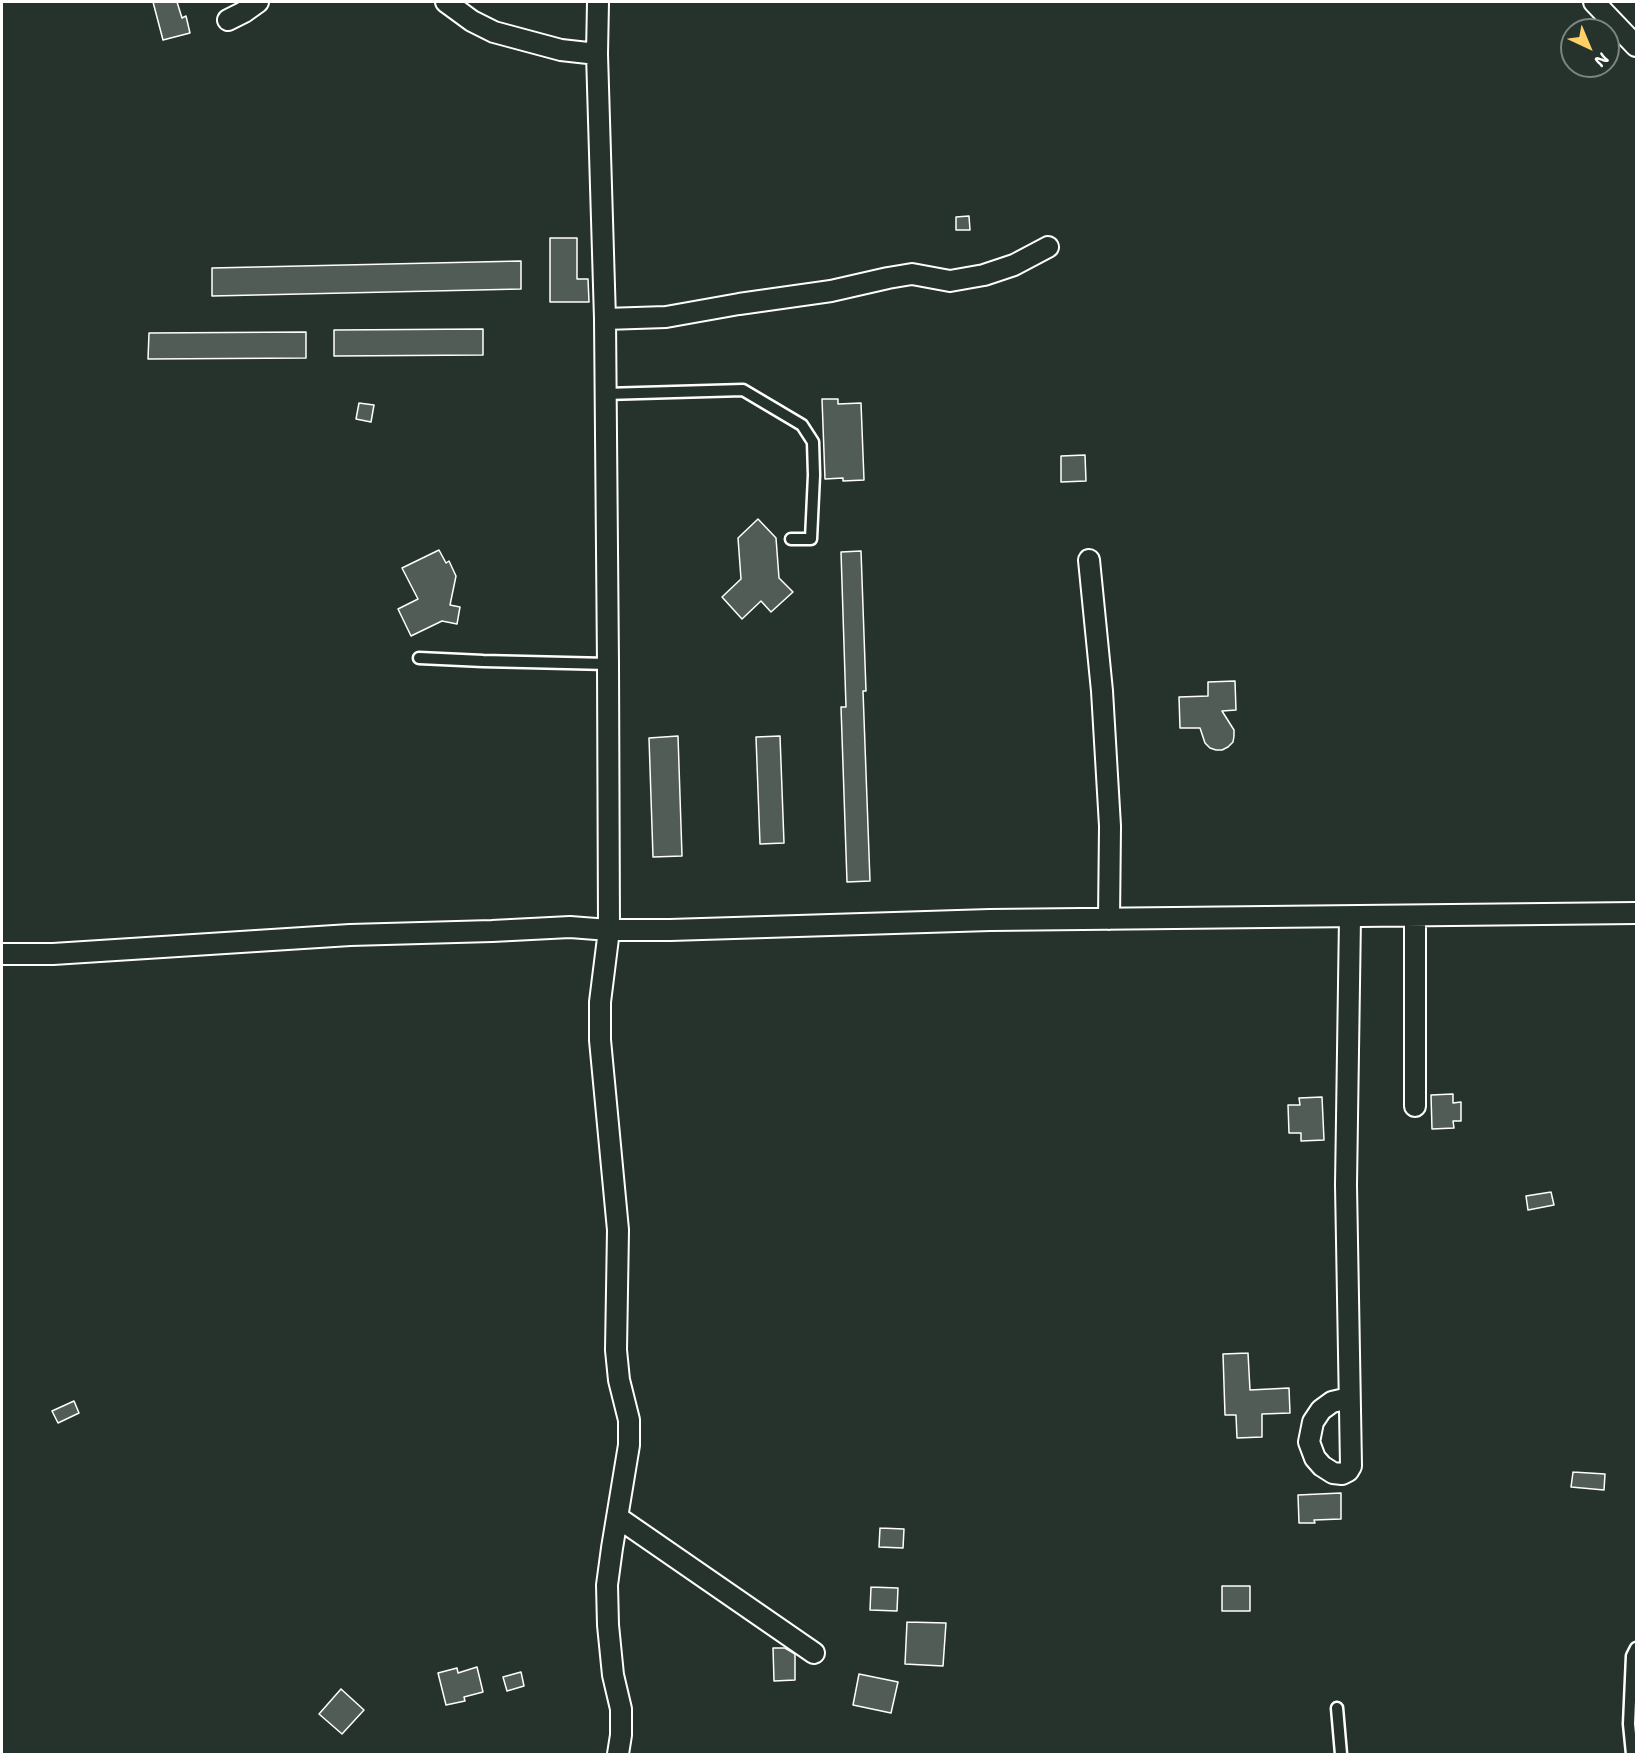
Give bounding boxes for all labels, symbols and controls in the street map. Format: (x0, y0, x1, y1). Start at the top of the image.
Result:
north arrow (1560, 18, 1620, 78)
text: N (1590, 48, 1613, 72)

